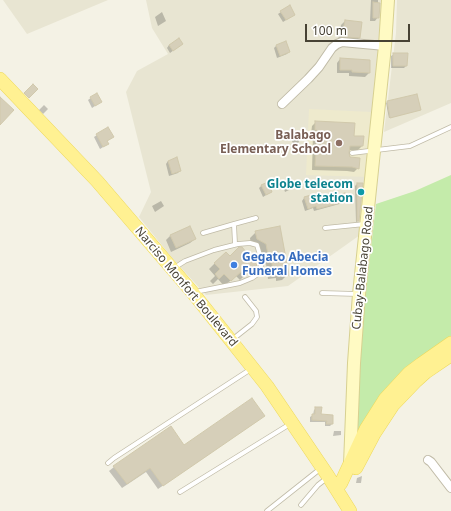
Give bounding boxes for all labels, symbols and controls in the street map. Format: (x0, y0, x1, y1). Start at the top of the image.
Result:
scale bar (307, 16, 412, 42)
text: 100 m (312, 22, 347, 39)
place label: Balabago Elementary School (220, 129, 331, 157)
marker: Balabago Elementary School (334, 138, 344, 148)
place label: Globe telecom station (267, 178, 353, 206)
marker: Globe telecom station (356, 187, 366, 197)
street label: Cubay-Balabago Road (349, 206, 377, 330)
street label: Narciso Monfort Boulevard (132, 224, 240, 350)
place label: Gegato Abecia Funeral Homes (242, 251, 332, 279)
marker: Gegato Abecia Funeral Homes (229, 260, 239, 270)

